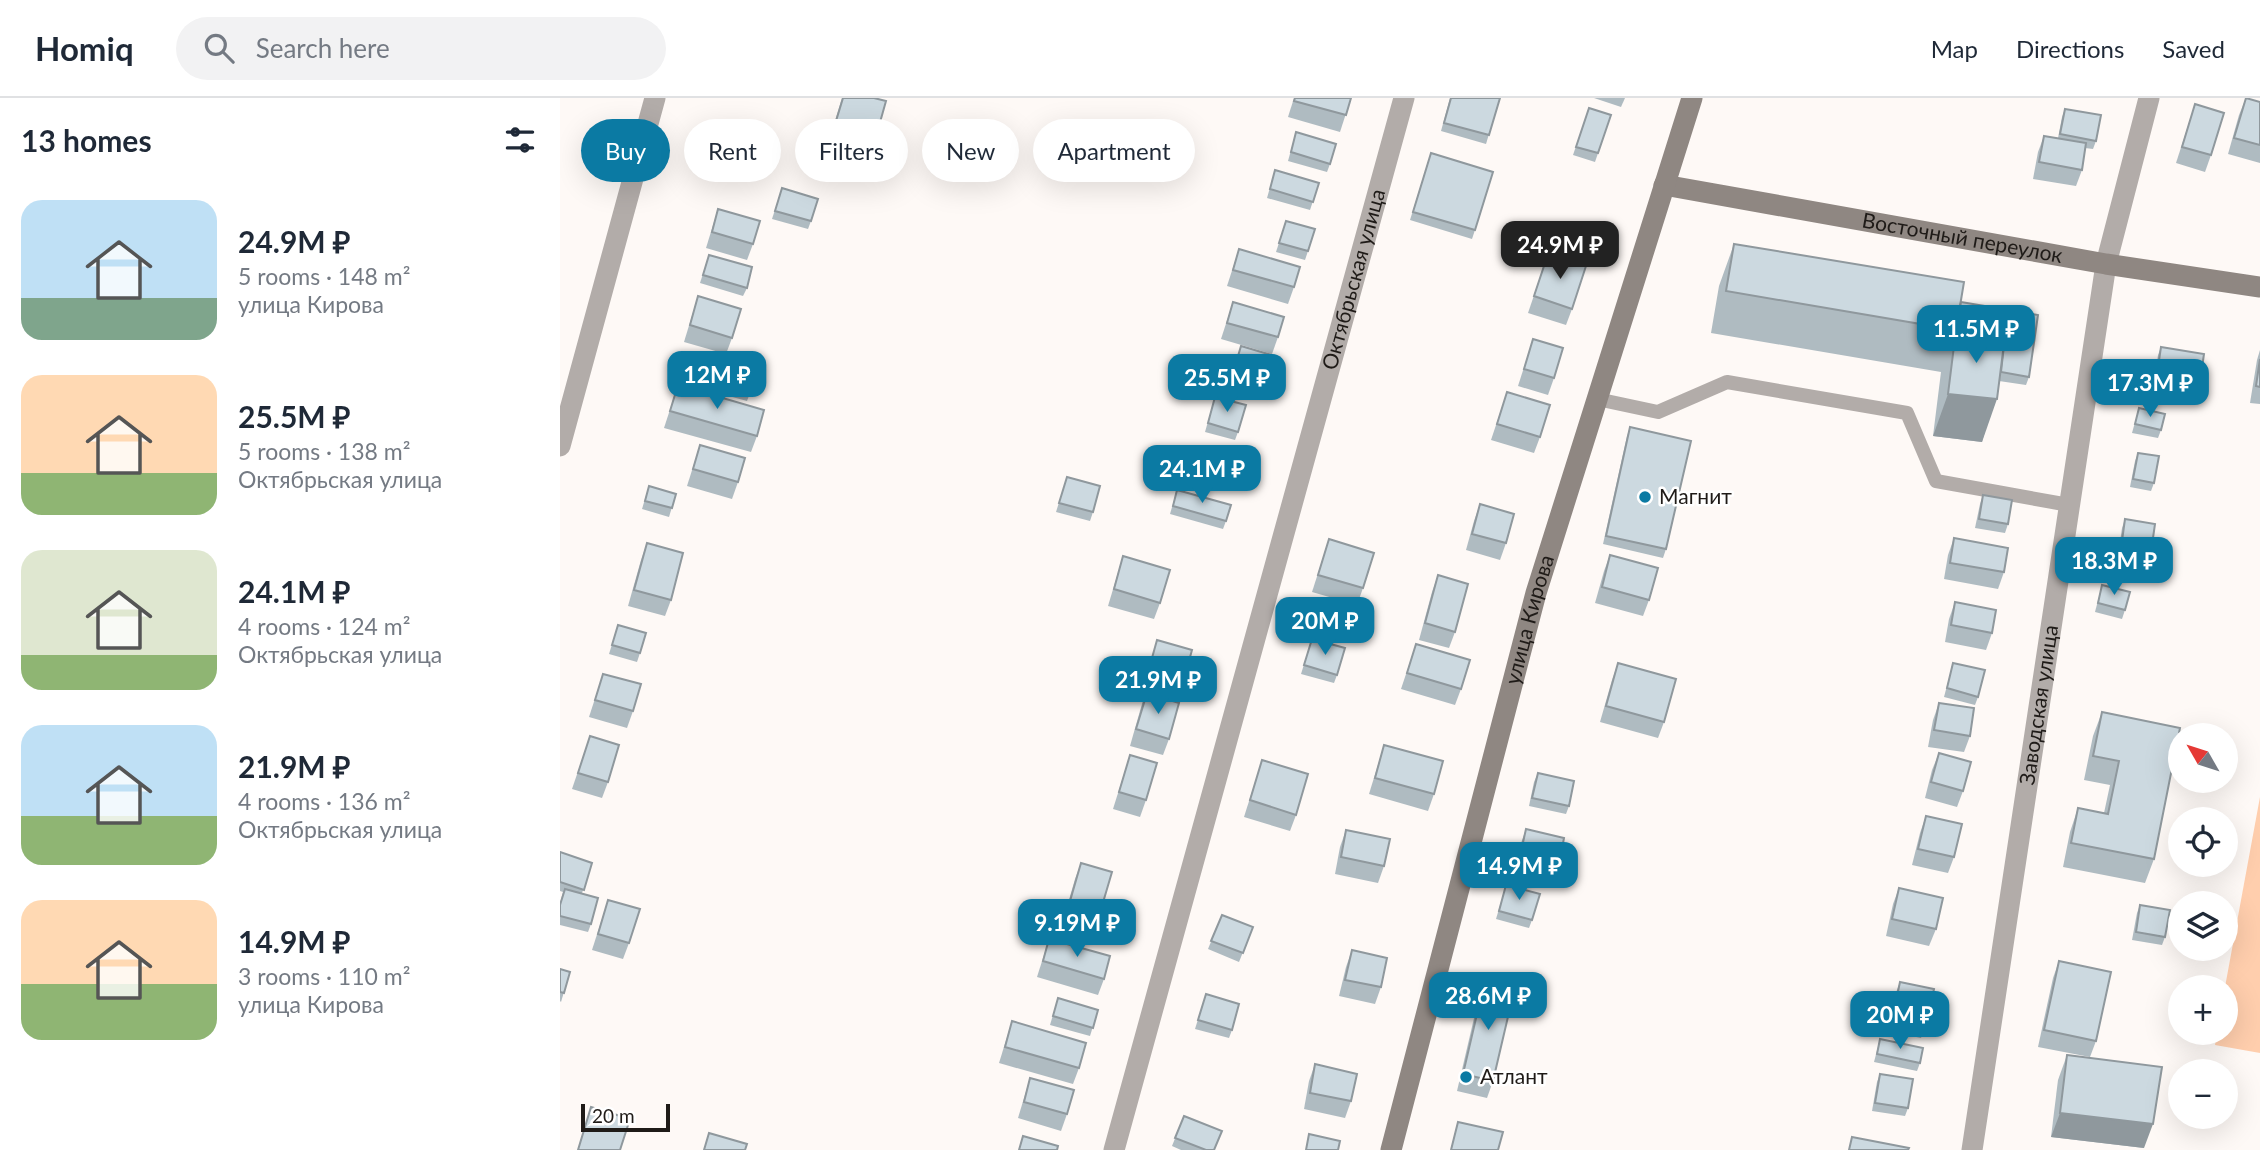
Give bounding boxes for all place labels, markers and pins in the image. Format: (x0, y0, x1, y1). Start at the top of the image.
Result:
pin: 24.9M ₽ (1495, 222, 1625, 281)
pin: 11.5M ₽ (1911, 306, 2041, 365)
pin: 12M ₽ (668, 352, 766, 411)
pin: 25.5M ₽ (1162, 354, 1292, 414)
pin: 17.3M ₽ (2085, 360, 2215, 419)
pin: 24.1M ₽ (1137, 446, 1267, 505)
place label: Магнит (1659, 483, 1732, 508)
marker: Магнит (1637, 489, 1653, 505)
pin: 18.3M ₽ (2049, 538, 2179, 597)
pin: 20M ₽ (1276, 598, 1374, 657)
pin: 21.9M ₽ (1093, 656, 1223, 716)
pin: 14.9M ₽ (1454, 842, 1584, 902)
pin: 9.19M ₽ (1012, 900, 1142, 959)
pin: 28.6M ₽ (1423, 972, 1553, 1032)
pin: 20M ₽ (1851, 992, 1949, 1051)
place label: Атлант (1480, 1063, 1548, 1088)
marker: Атлант (1458, 1069, 1474, 1085)

